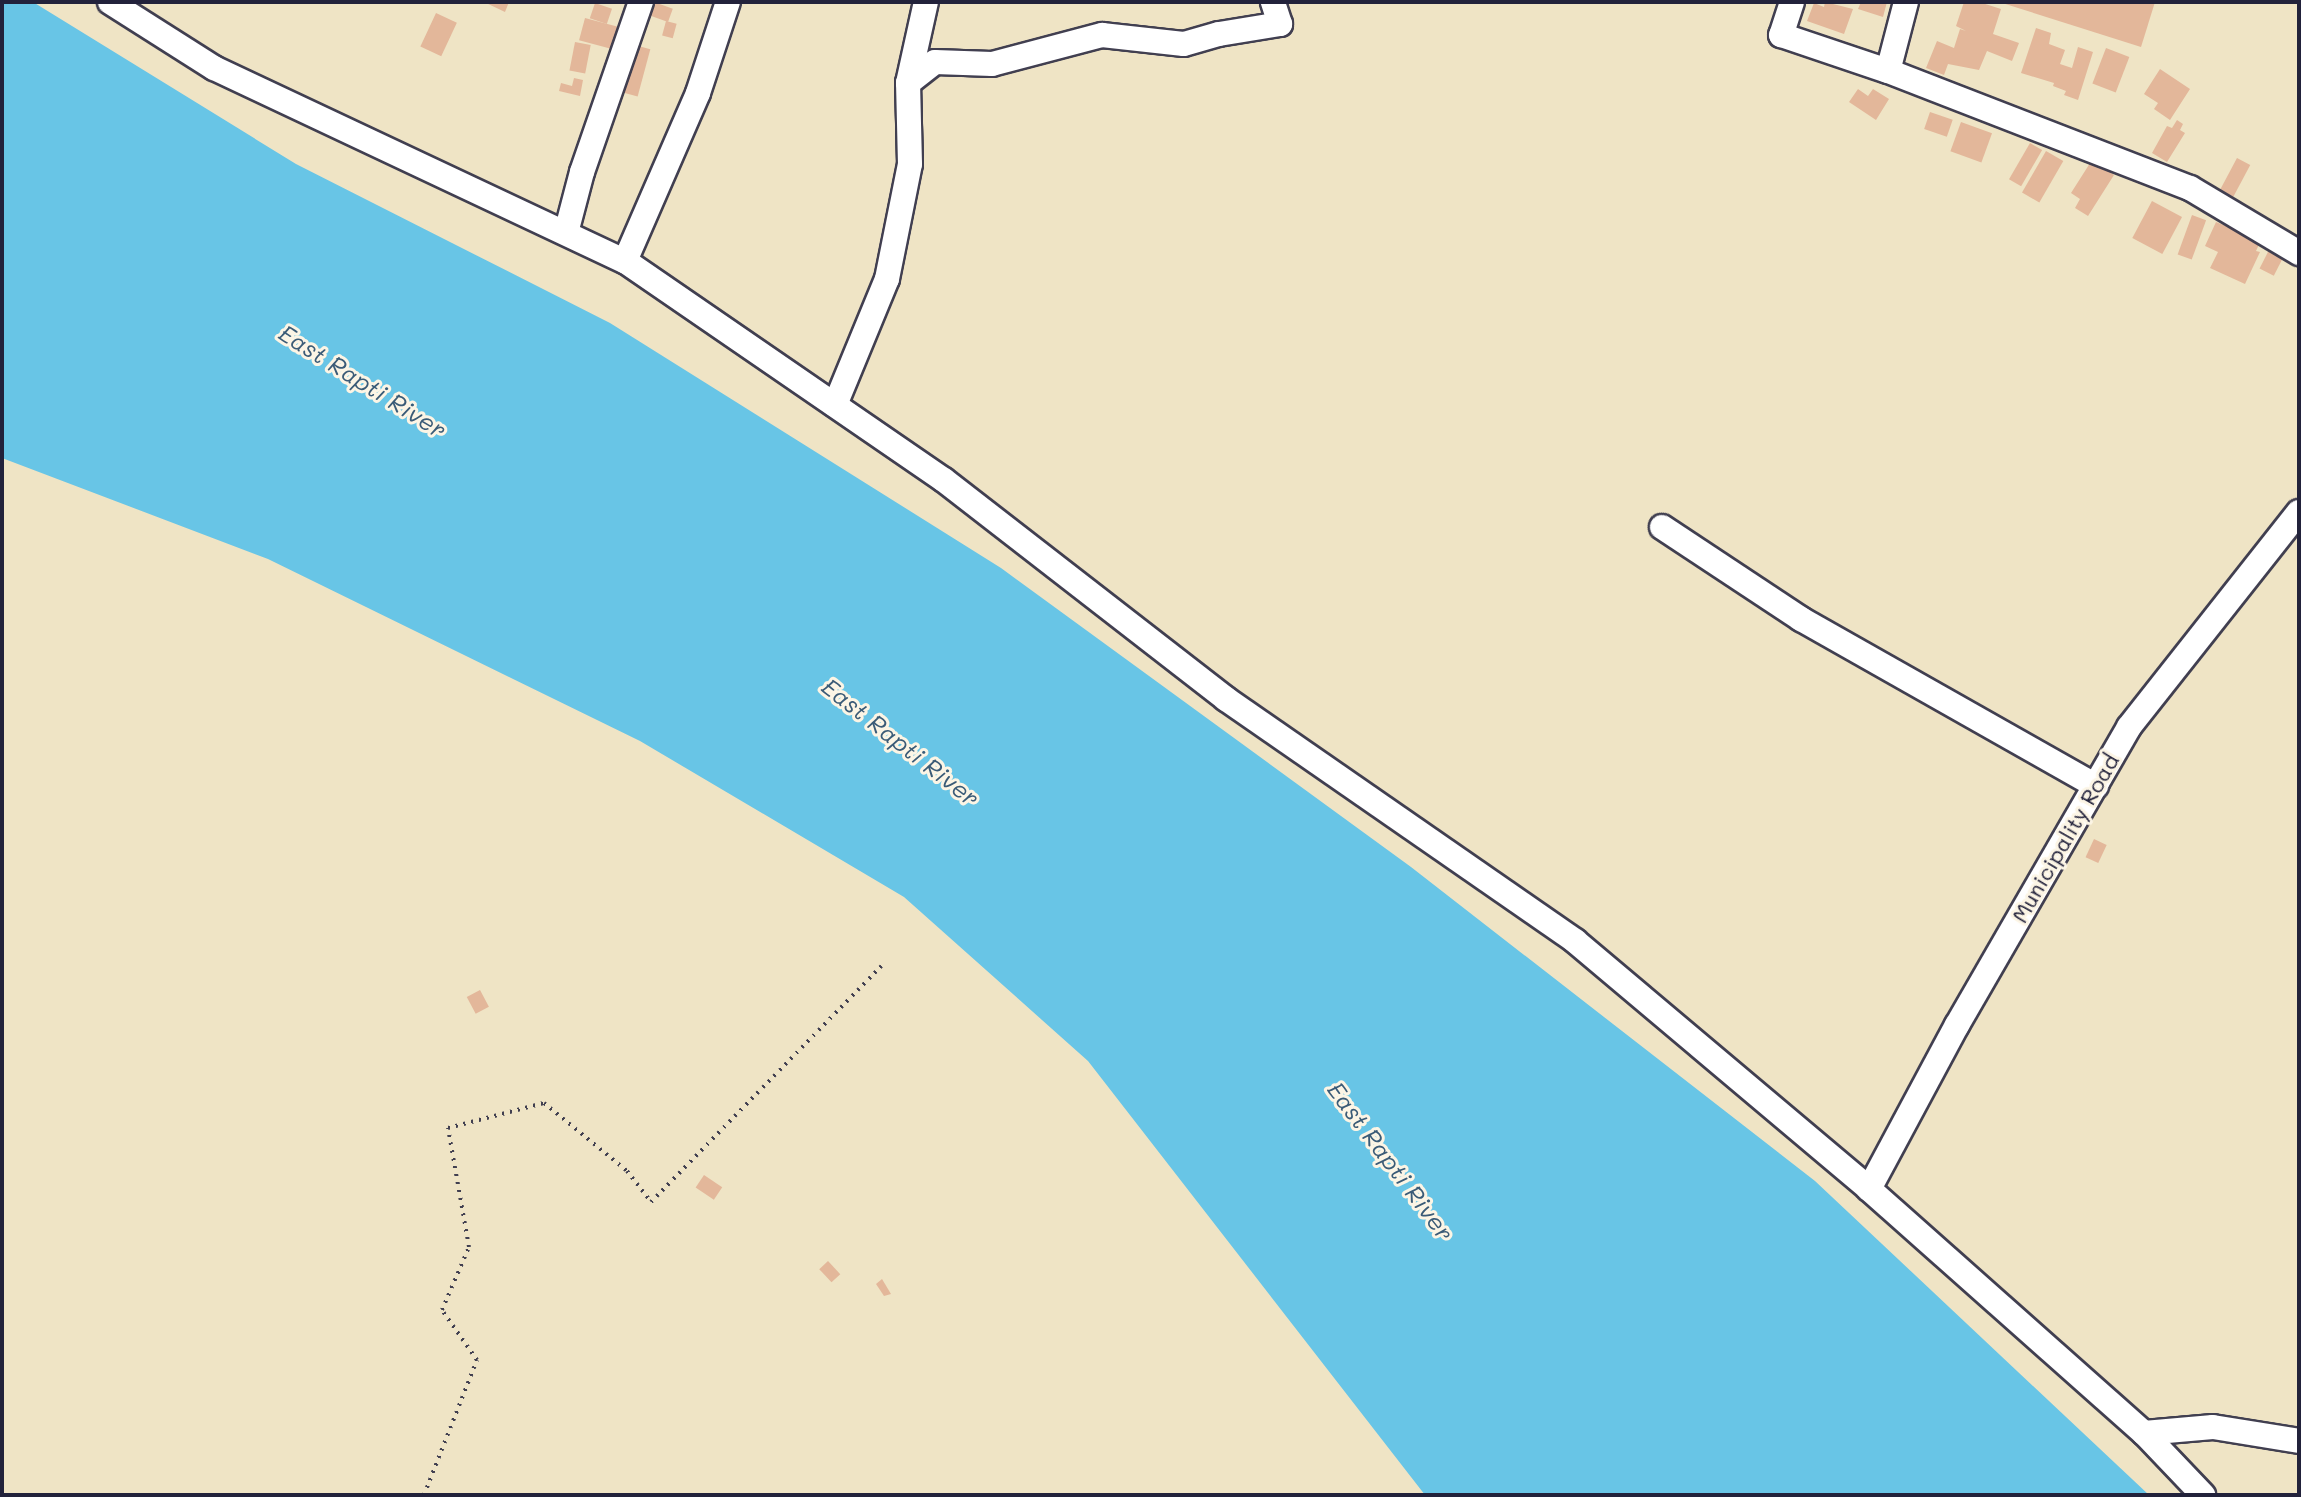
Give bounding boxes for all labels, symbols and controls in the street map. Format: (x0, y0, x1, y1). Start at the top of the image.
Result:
water label: East Rapti River (274, 318, 452, 444)
water label: East Rapti River (817, 672, 985, 812)
street label: Municipality Road (2006, 749, 2124, 927)
water label: East Rapti River (1322, 1076, 1460, 1246)

